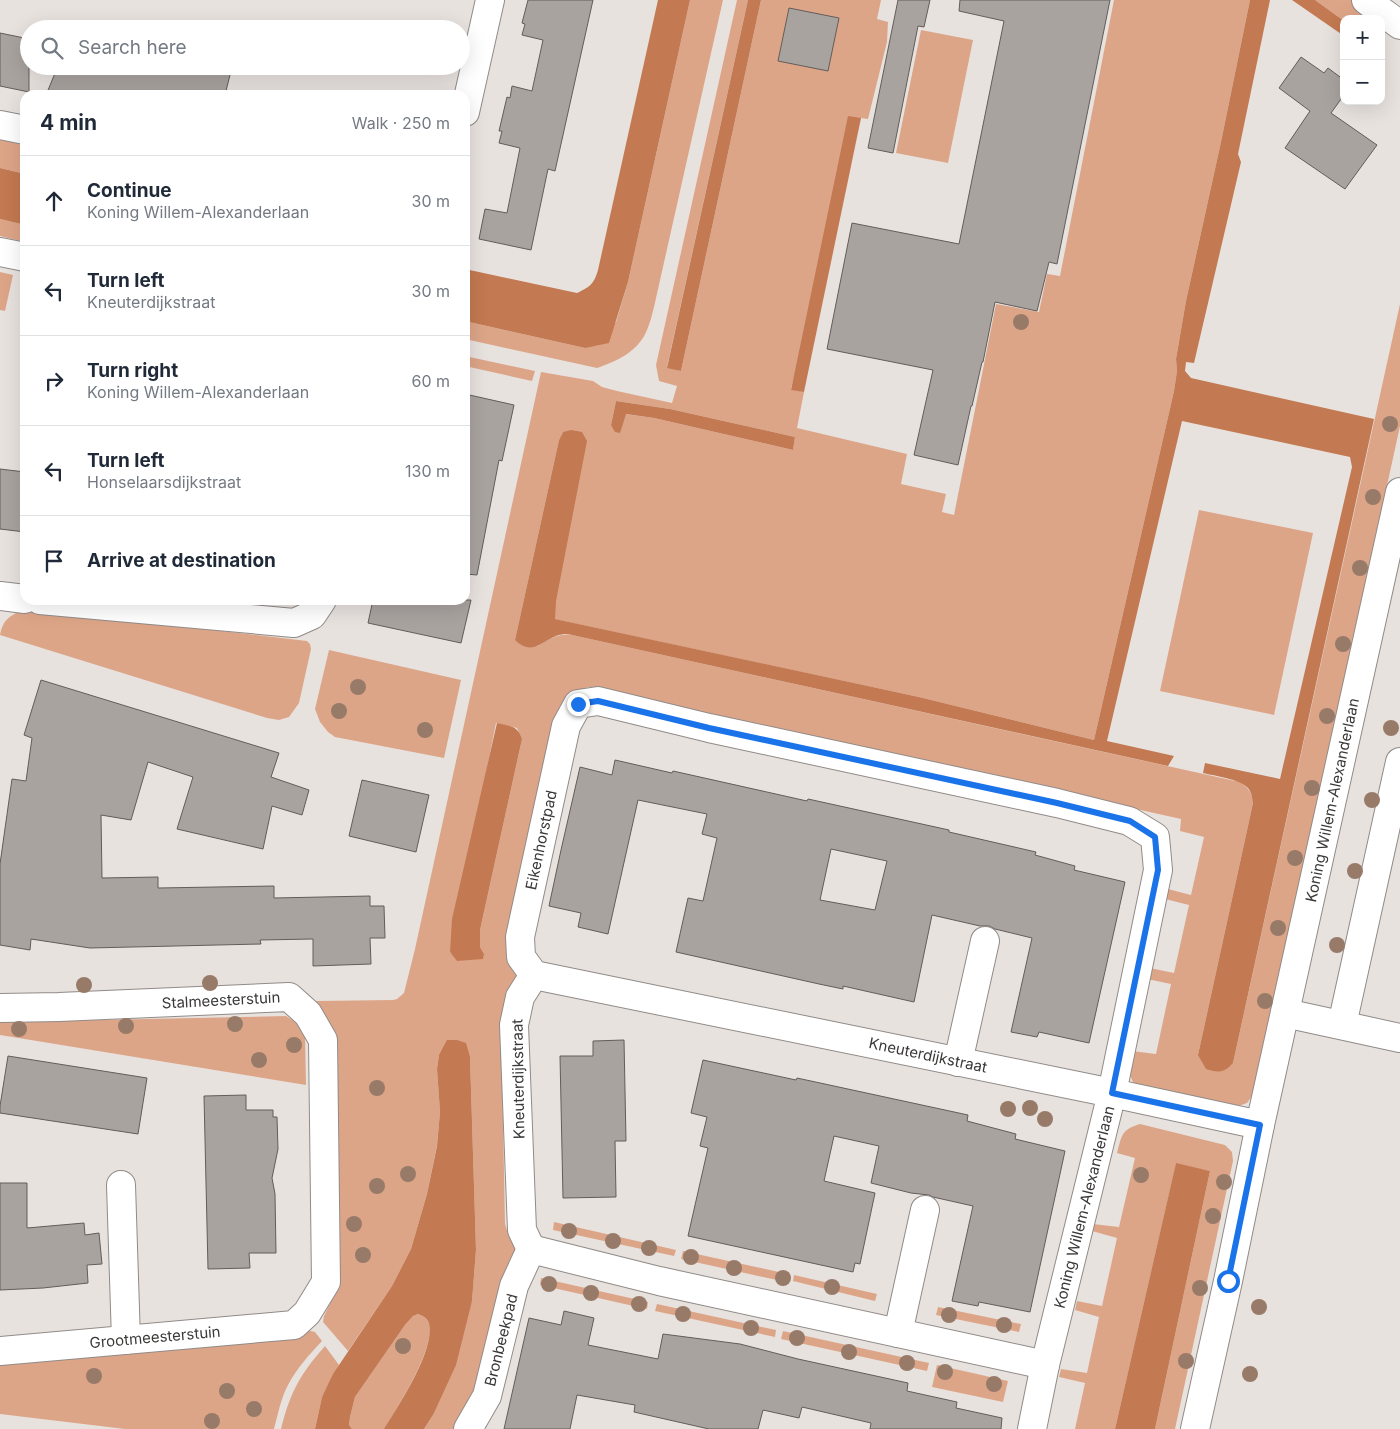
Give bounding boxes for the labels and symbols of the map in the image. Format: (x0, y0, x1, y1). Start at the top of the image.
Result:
route end (567, 693, 590, 716)
street label: Koning Willem-Alexanderlaan (1301, 696, 1363, 904)
street label: Eikenhorstpad (521, 788, 561, 892)
street label: Stalmeesterstuin (161, 987, 281, 1013)
street label: Kneuterdijkstraat (507, 1019, 529, 1139)
street label: Kneuterdijkstraat (867, 1033, 989, 1077)
street label: Koning Willem-Alexanderlaan (1050, 1104, 1118, 1310)
route start (1217, 1270, 1240, 1293)
street label: Bronbeekpad (480, 1292, 522, 1388)
street label: Grootmeesterstuin (89, 1322, 221, 1352)

